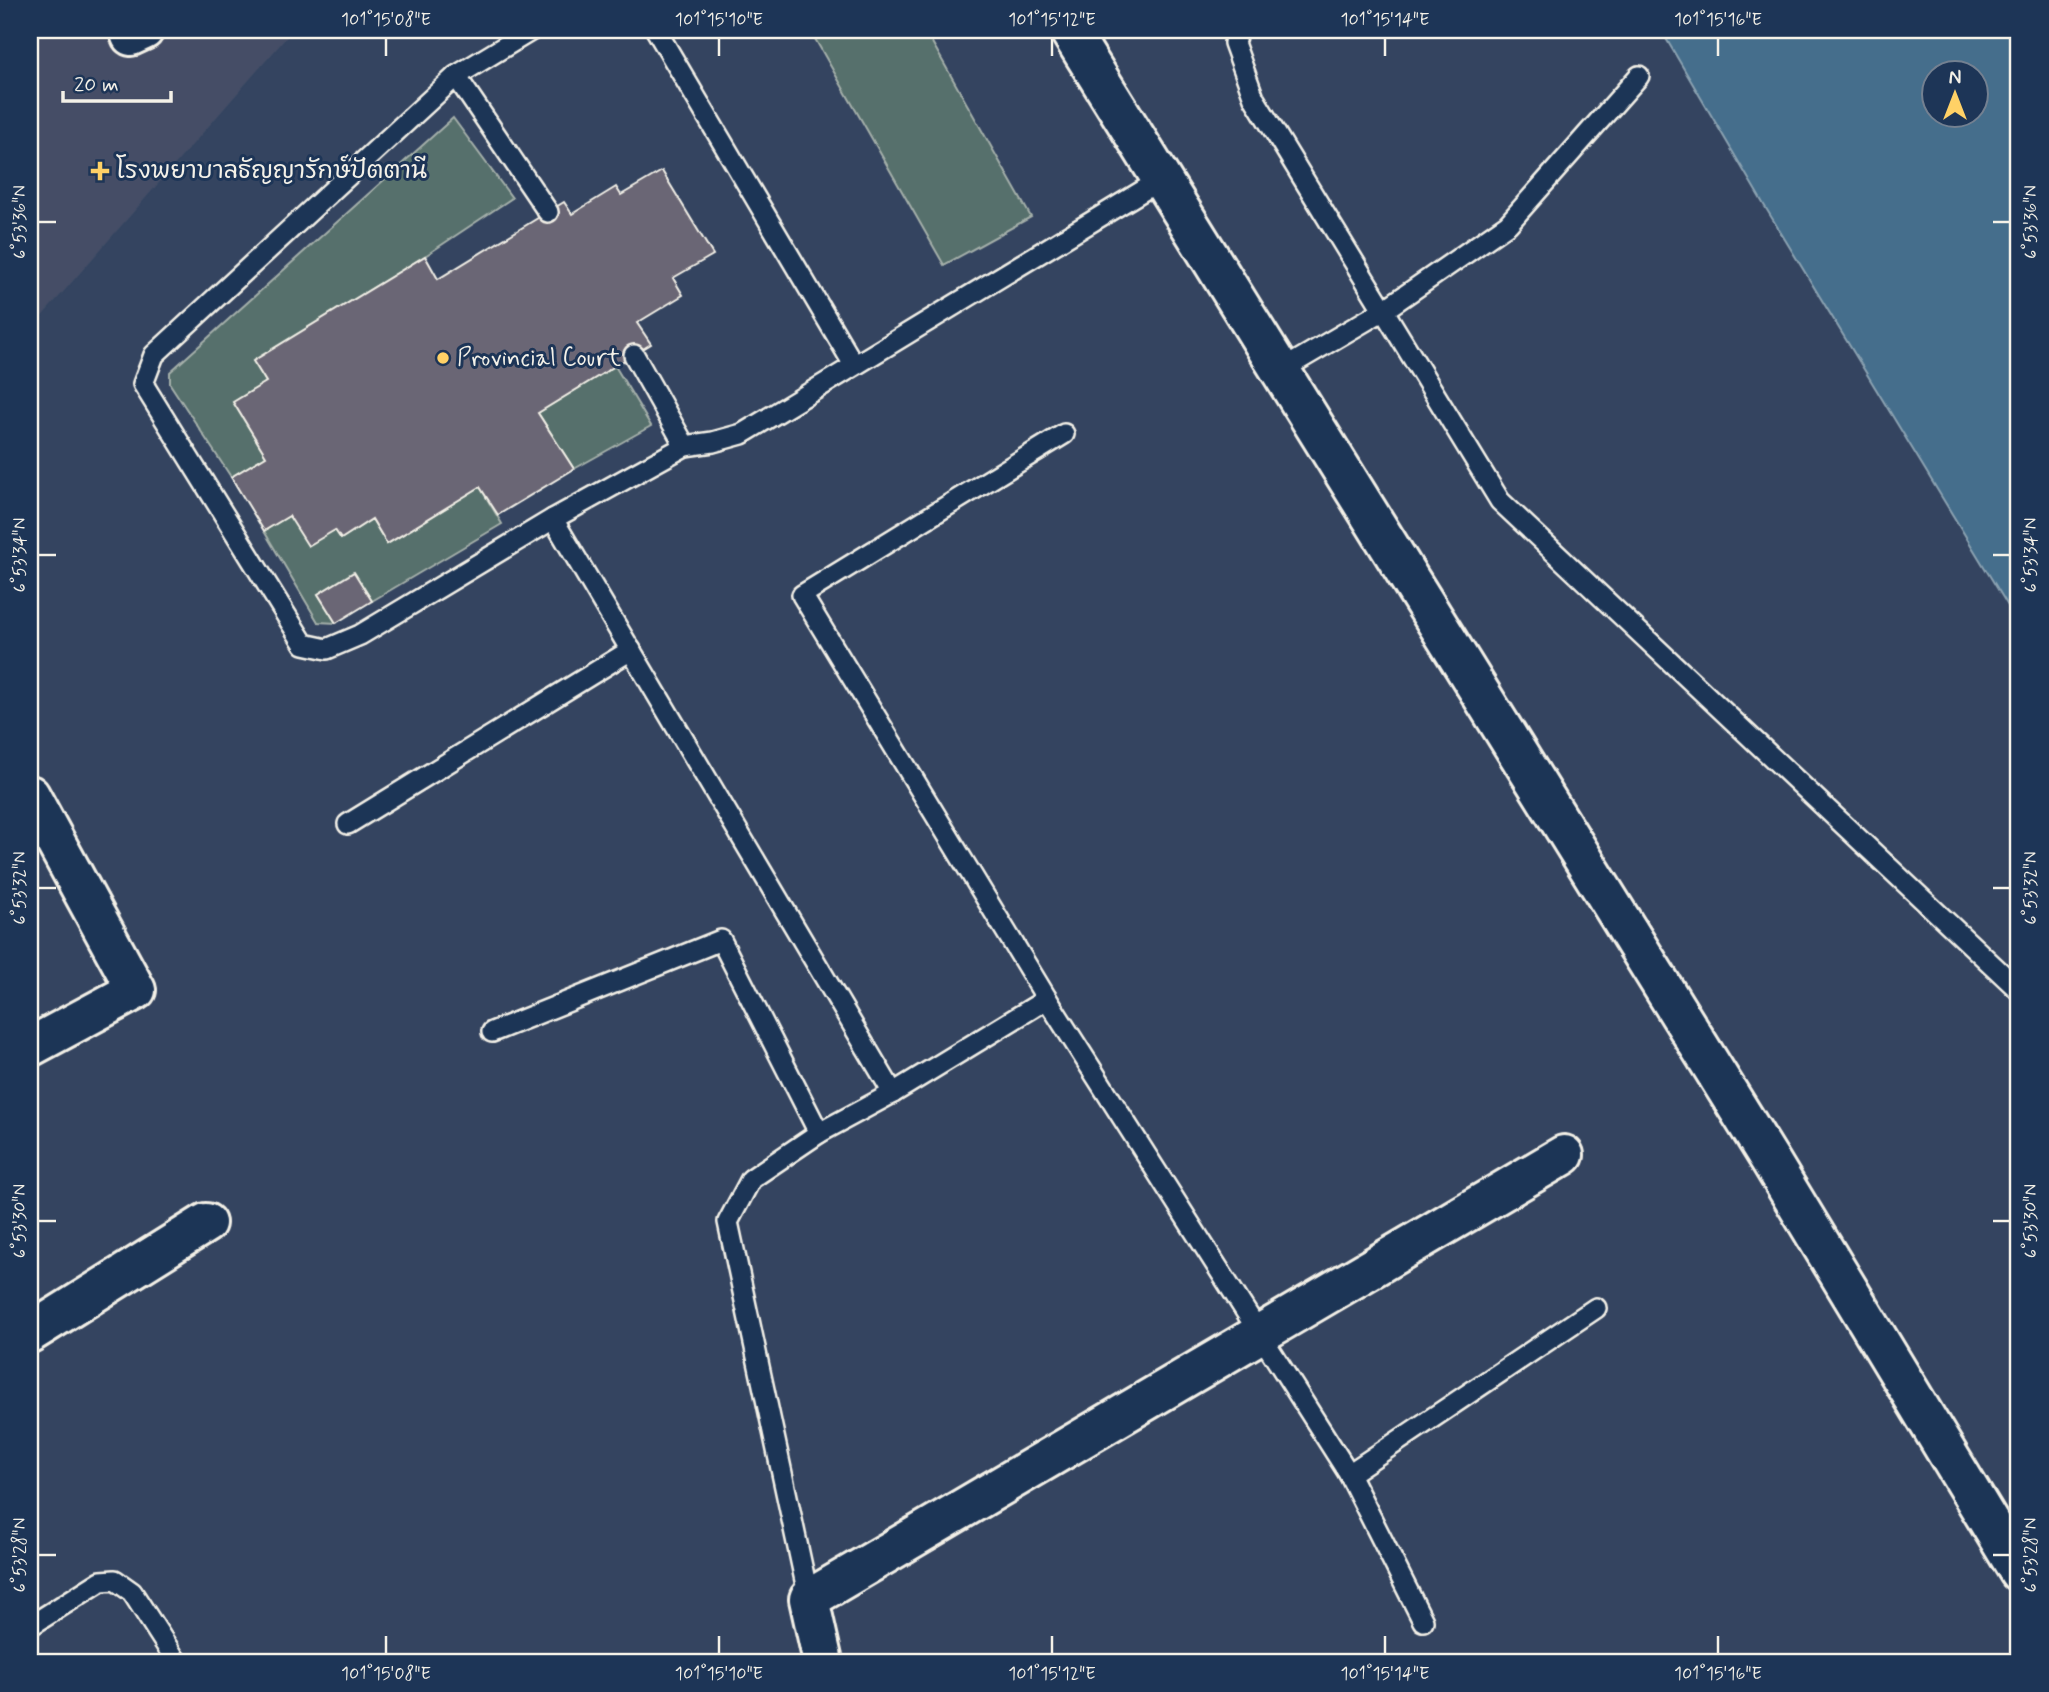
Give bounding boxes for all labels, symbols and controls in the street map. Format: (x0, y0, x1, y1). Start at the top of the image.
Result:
text: 101°15'08"E (341, 8, 431, 32)
text: 101°15'10"E (675, 8, 763, 32)
text: 101°15'12"E (1008, 8, 1096, 32)
text: 101°15'14"E (1341, 8, 1429, 32)
text: 101°15'16"E (1674, 8, 1762, 32)
scale bar (63, 60, 172, 104)
north arrow (1920, 60, 1990, 130)
text: N (1949, 66, 1961, 91)
text: 20 m (74, 71, 119, 99)
place label: โรงพยาบาลธัญญารักษ์ปัตตานี (116, 154, 427, 187)
marker: โรงพยาบาลธัญญารักษ์ปัตตานี (90, 161, 110, 181)
text: 6°53'36"N (8, 185, 32, 259)
text: 6°53'36"N (2019, 185, 2043, 259)
place label: Provincial Court (457, 343, 621, 374)
marker: Provincial Court (435, 350, 451, 366)
text: 6°53'34"N (8, 517, 32, 593)
text: 6°53'34"N (2019, 517, 2043, 593)
text: 6°53'32"N (8, 851, 32, 925)
text: 6°53'32"N (2019, 851, 2043, 925)
text: 6°53'30"N (8, 1184, 32, 1258)
text: 6°53'30"N (2019, 1184, 2043, 1258)
text: 6°53'28"N (8, 1518, 32, 1592)
text: 6°53'28"N (2019, 1518, 2043, 1592)
text: 101°15'08"E (341, 1662, 431, 1686)
text: 101°15'10"E (675, 1662, 763, 1686)
text: 101°15'12"E (1008, 1662, 1096, 1686)
text: 101°15'14"E (1341, 1662, 1429, 1686)
text: 101°15'16"E (1674, 1662, 1762, 1686)

